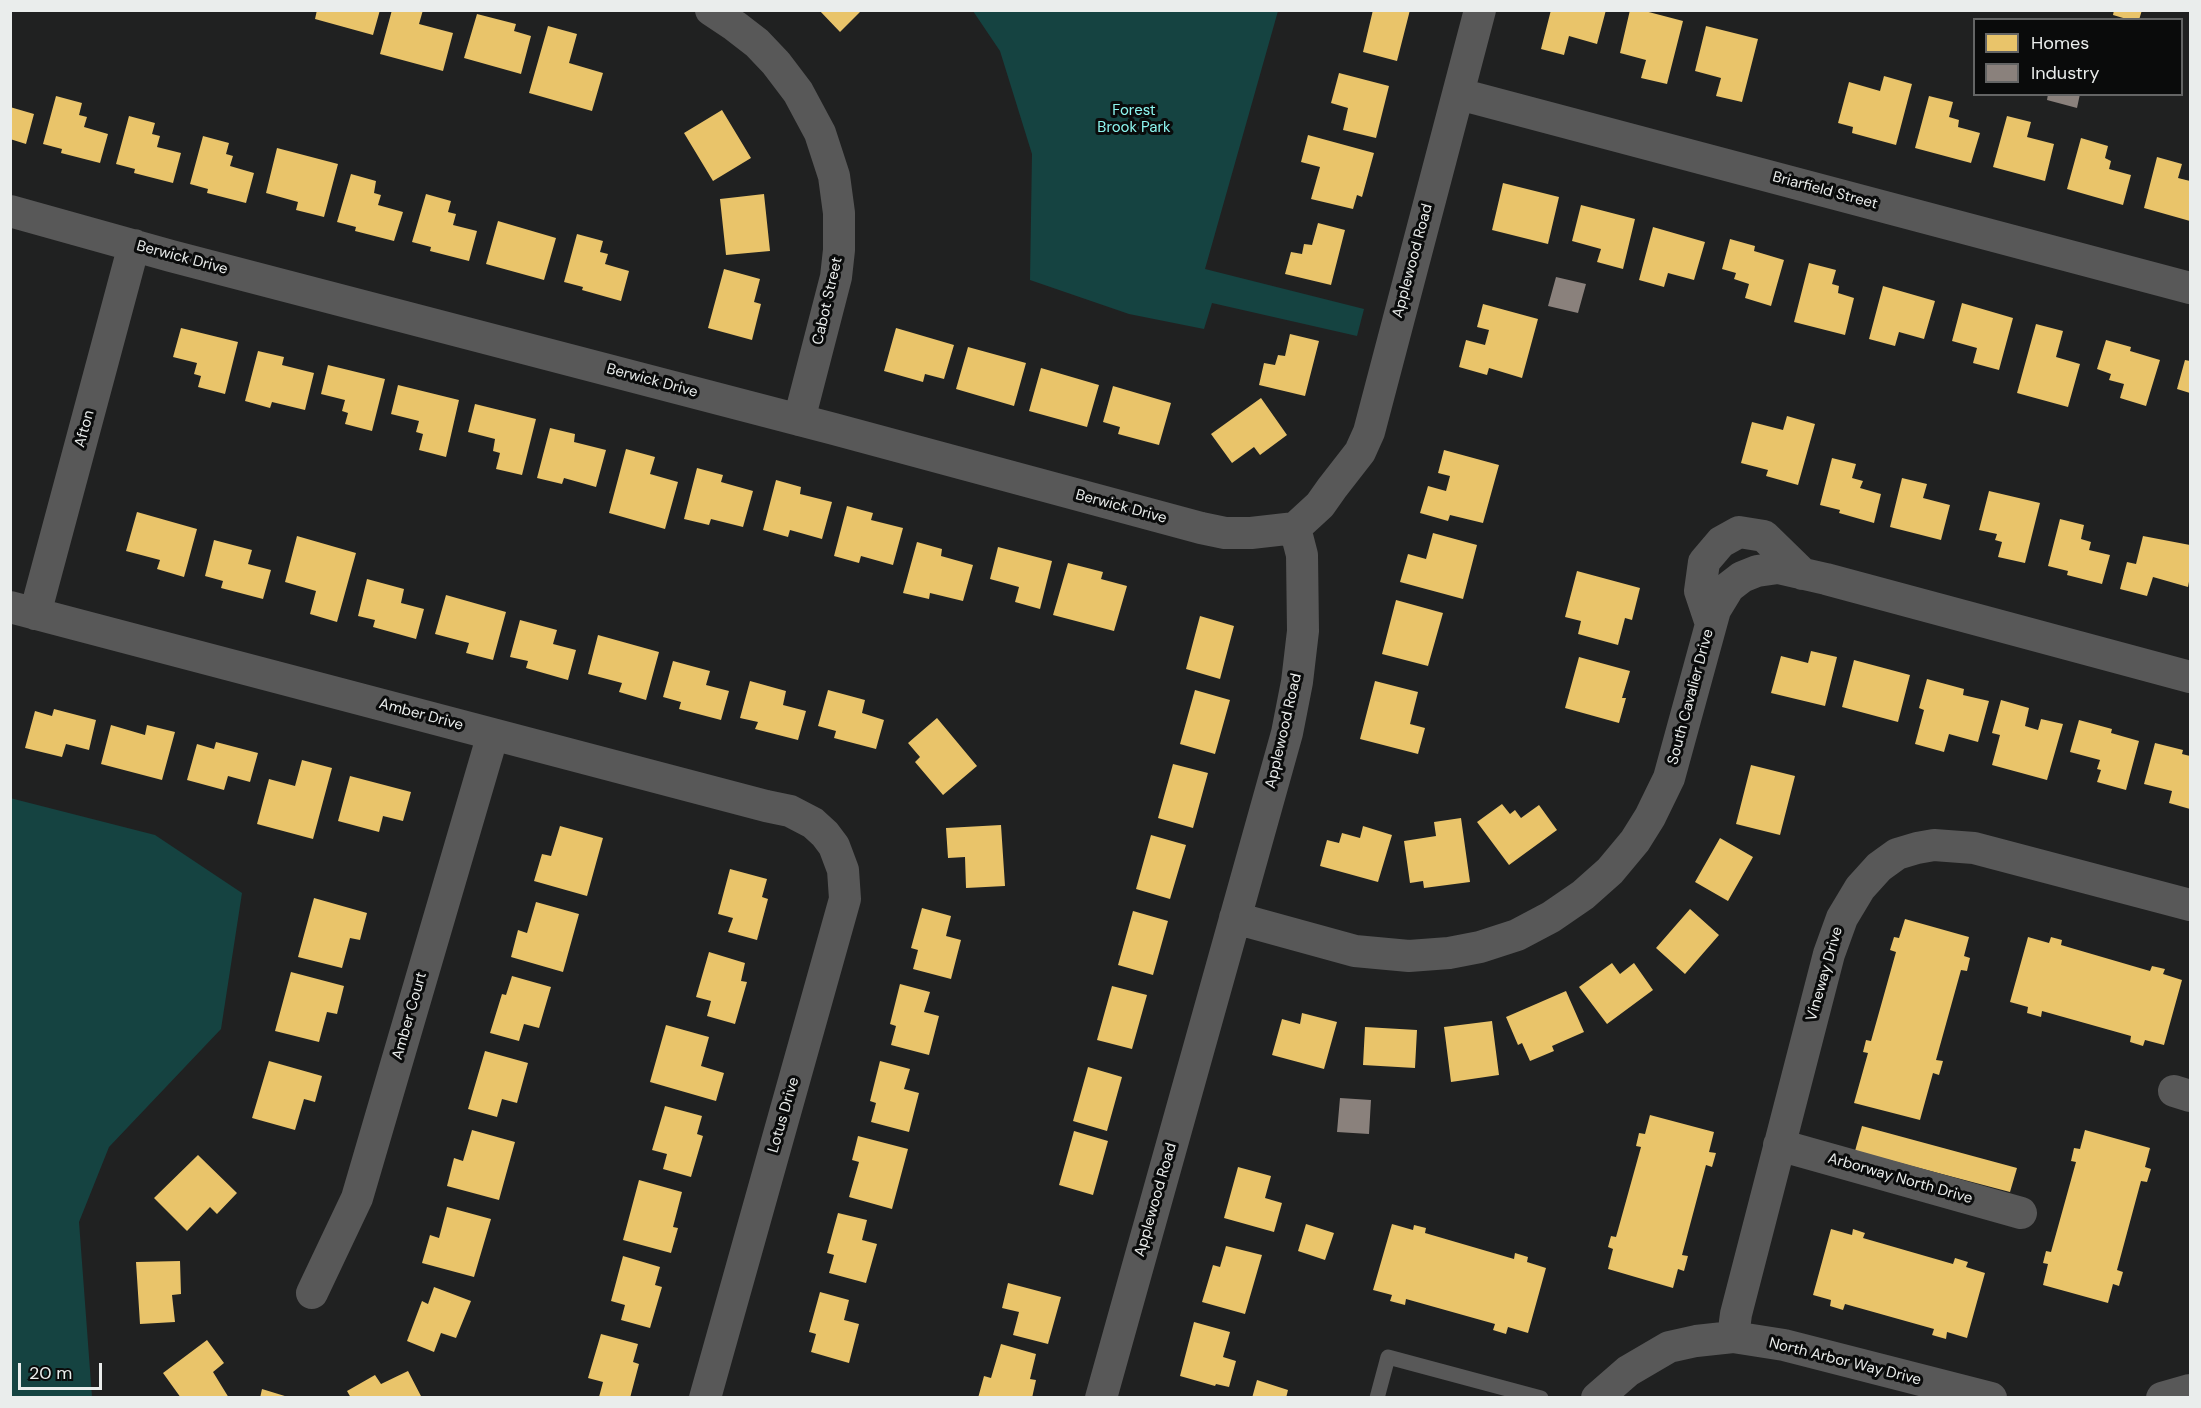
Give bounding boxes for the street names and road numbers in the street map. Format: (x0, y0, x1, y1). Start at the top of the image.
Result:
street label: Briarfield Street (1770, 168, 1880, 214)
street label: Applewood Road (1389, 202, 1437, 320)
street label: Berwick Drive (134, 237, 230, 279)
street label: Cabot Street (809, 255, 847, 347)
street label: Berwick Drive (604, 360, 700, 402)
street label: Afton (71, 408, 99, 450)
street label: Berwick Drive (1073, 486, 1169, 528)
street label: South Cavalier Drive (1664, 627, 1718, 767)
street label: Applewood Road (1262, 672, 1306, 790)
street label: Amber Drive (377, 695, 465, 735)
street label: Vineway Drive (1803, 925, 1847, 1023)
street label: Amber Court (389, 970, 431, 1062)
street label: Lotus Drive (765, 1075, 803, 1155)
street label: Applewood Road (1131, 1141, 1181, 1259)
street label: Arborway North Drive (1826, 1150, 1974, 1208)
street label: North Arbor Way Drive (1767, 1334, 1923, 1390)

